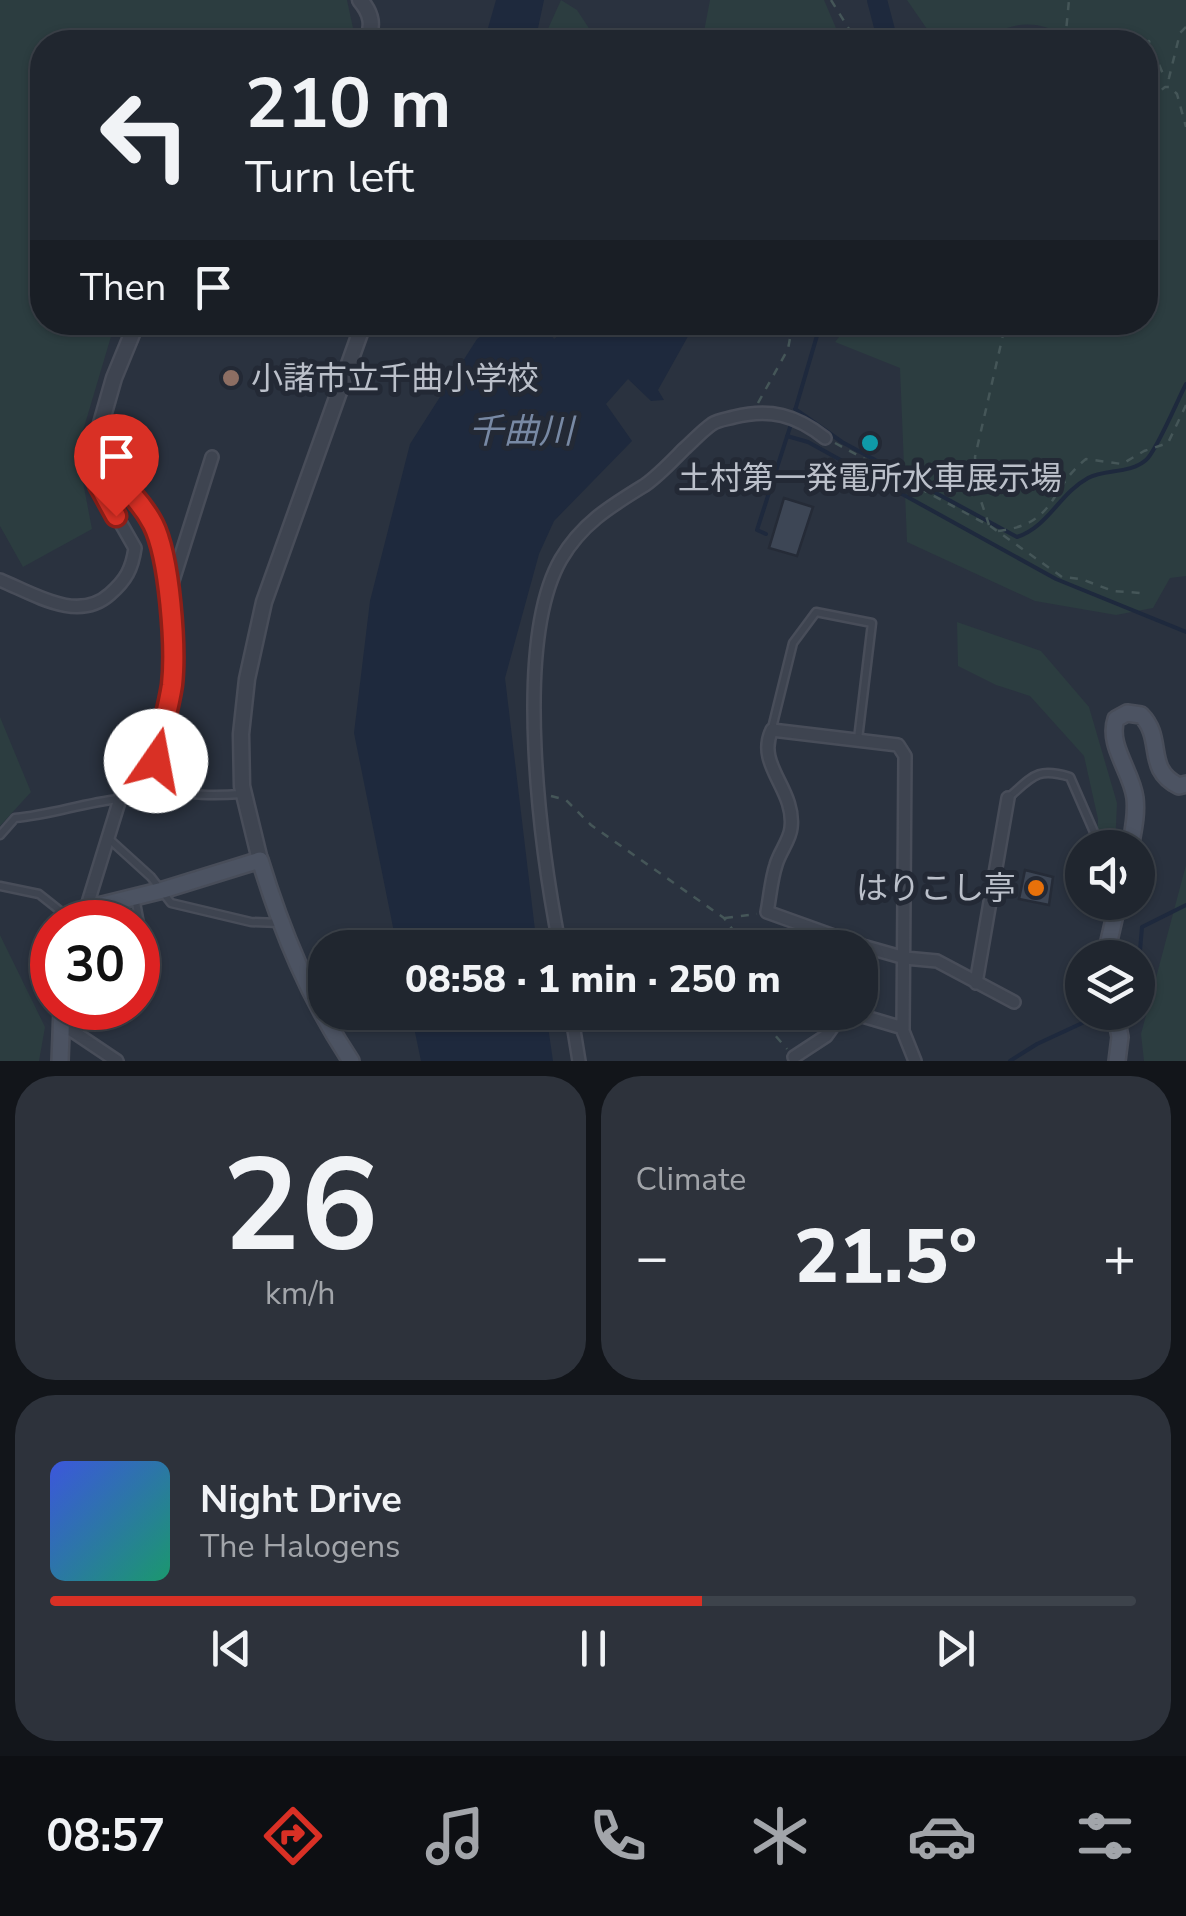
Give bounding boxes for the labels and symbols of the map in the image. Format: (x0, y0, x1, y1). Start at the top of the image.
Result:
place label: 小諸市立千曲小学校 (251, 357, 539, 400)
marker: 小諸市立千曲小学校 (220, 367, 242, 389)
water label: 千曲川 (468, 408, 577, 455)
pin (74, 414, 159, 517)
marker: 土村第一発電所水車展示場 (859, 432, 881, 454)
place label: 土村第一発電所水車展示場 (678, 457, 1062, 500)
position arrow (104, 709, 208, 813)
place label: はりこし亭 (856, 867, 1016, 910)
marker: はりこし亭 (1025, 877, 1047, 899)
speed limit sign: 30 (30, 900, 160, 1030)

